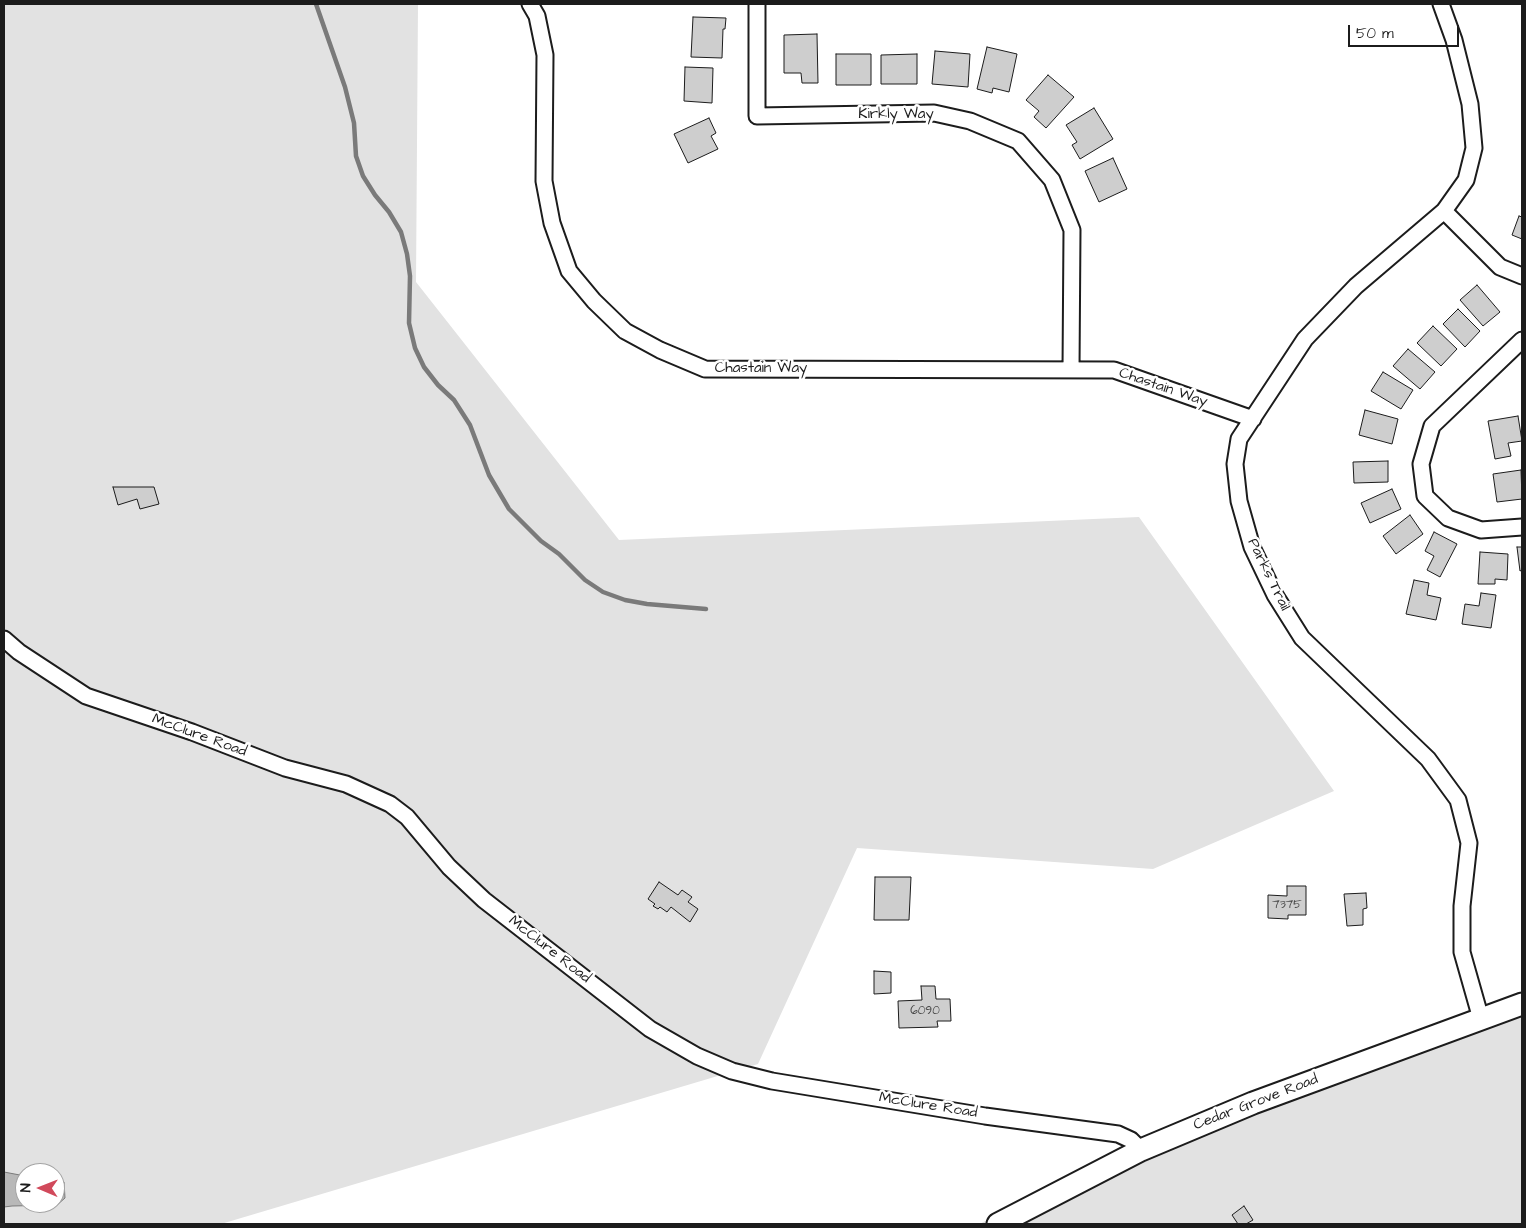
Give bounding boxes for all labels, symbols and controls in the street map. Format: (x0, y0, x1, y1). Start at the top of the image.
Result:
scale bar (1351, 15, 1462, 47)
text: 50 m (1356, 23, 1394, 44)
street label: Kirkly Way (858, 106, 934, 124)
street label: Chastain Way (715, 360, 807, 378)
street label: Chastain Way (1116, 364, 1210, 412)
street label: Parks Trail (1243, 536, 1293, 614)
street label: McClure Road (149, 711, 249, 761)
house number: 7375 (1272, 898, 1302, 912)
street label: McClure Road (504, 912, 594, 988)
house number: 6090 (910, 1004, 940, 1018)
street label: Cedar Grove Road (1191, 1071, 1321, 1135)
street label: McClure Road (878, 1089, 978, 1123)
north arrow (15, 1163, 65, 1213)
text: N (16, 1183, 36, 1192)

